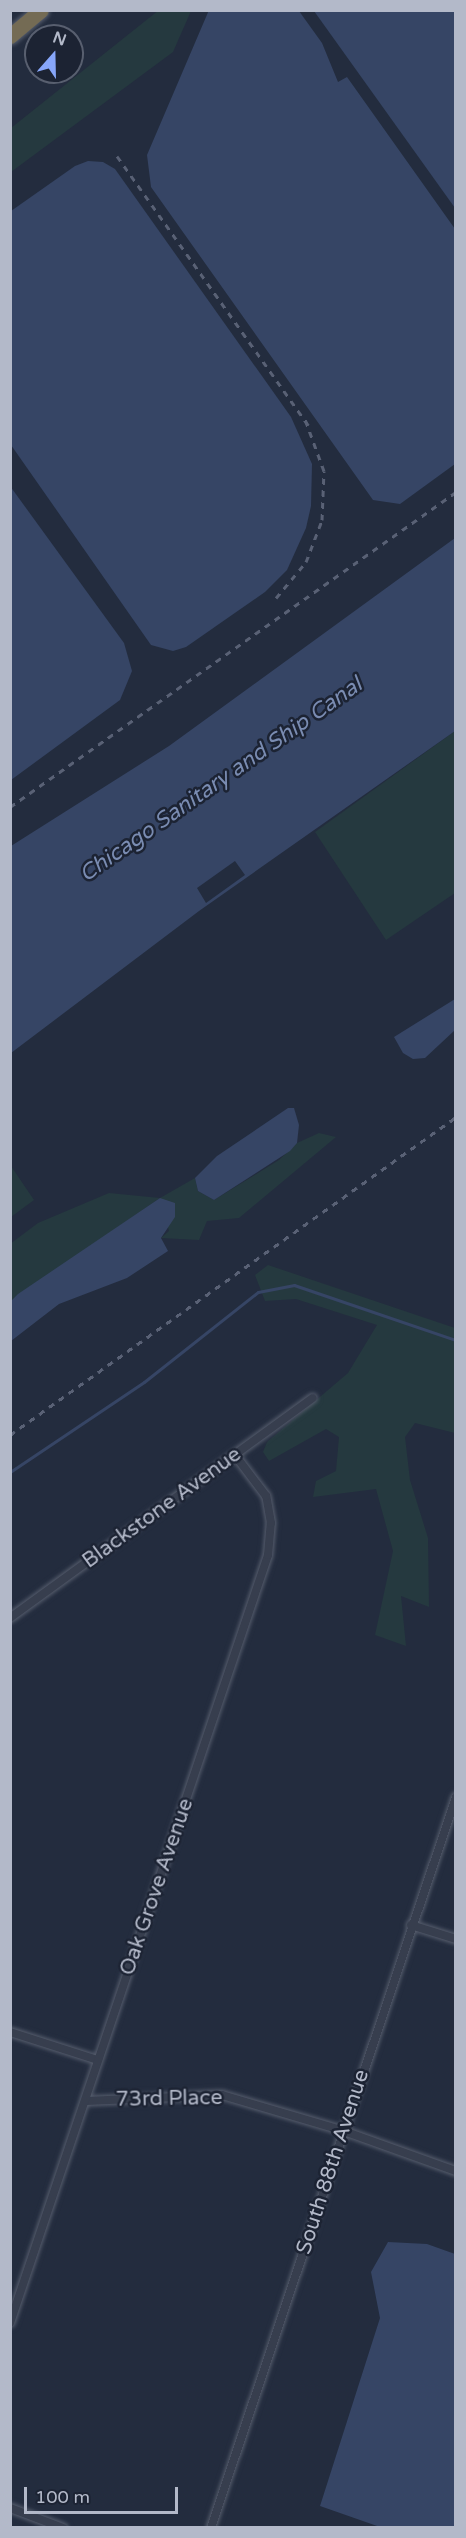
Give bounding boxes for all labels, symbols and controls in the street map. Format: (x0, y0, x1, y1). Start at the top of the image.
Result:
north arrow (24, 24, 84, 84)
text: N (50, 27, 69, 51)
water label: Chicago Sanitary and Ship Canal (75, 672, 367, 888)
street label: Blackstone Avenue (78, 1442, 246, 1574)
street label: Oak Grove Avenue (115, 1795, 199, 1979)
street label: South 88th Avenue (291, 2067, 375, 2257)
street label: 73rd Place (115, 2085, 223, 2113)
scale bar (27, 2475, 182, 2513)
text: 100 m (35, 2486, 90, 2508)

